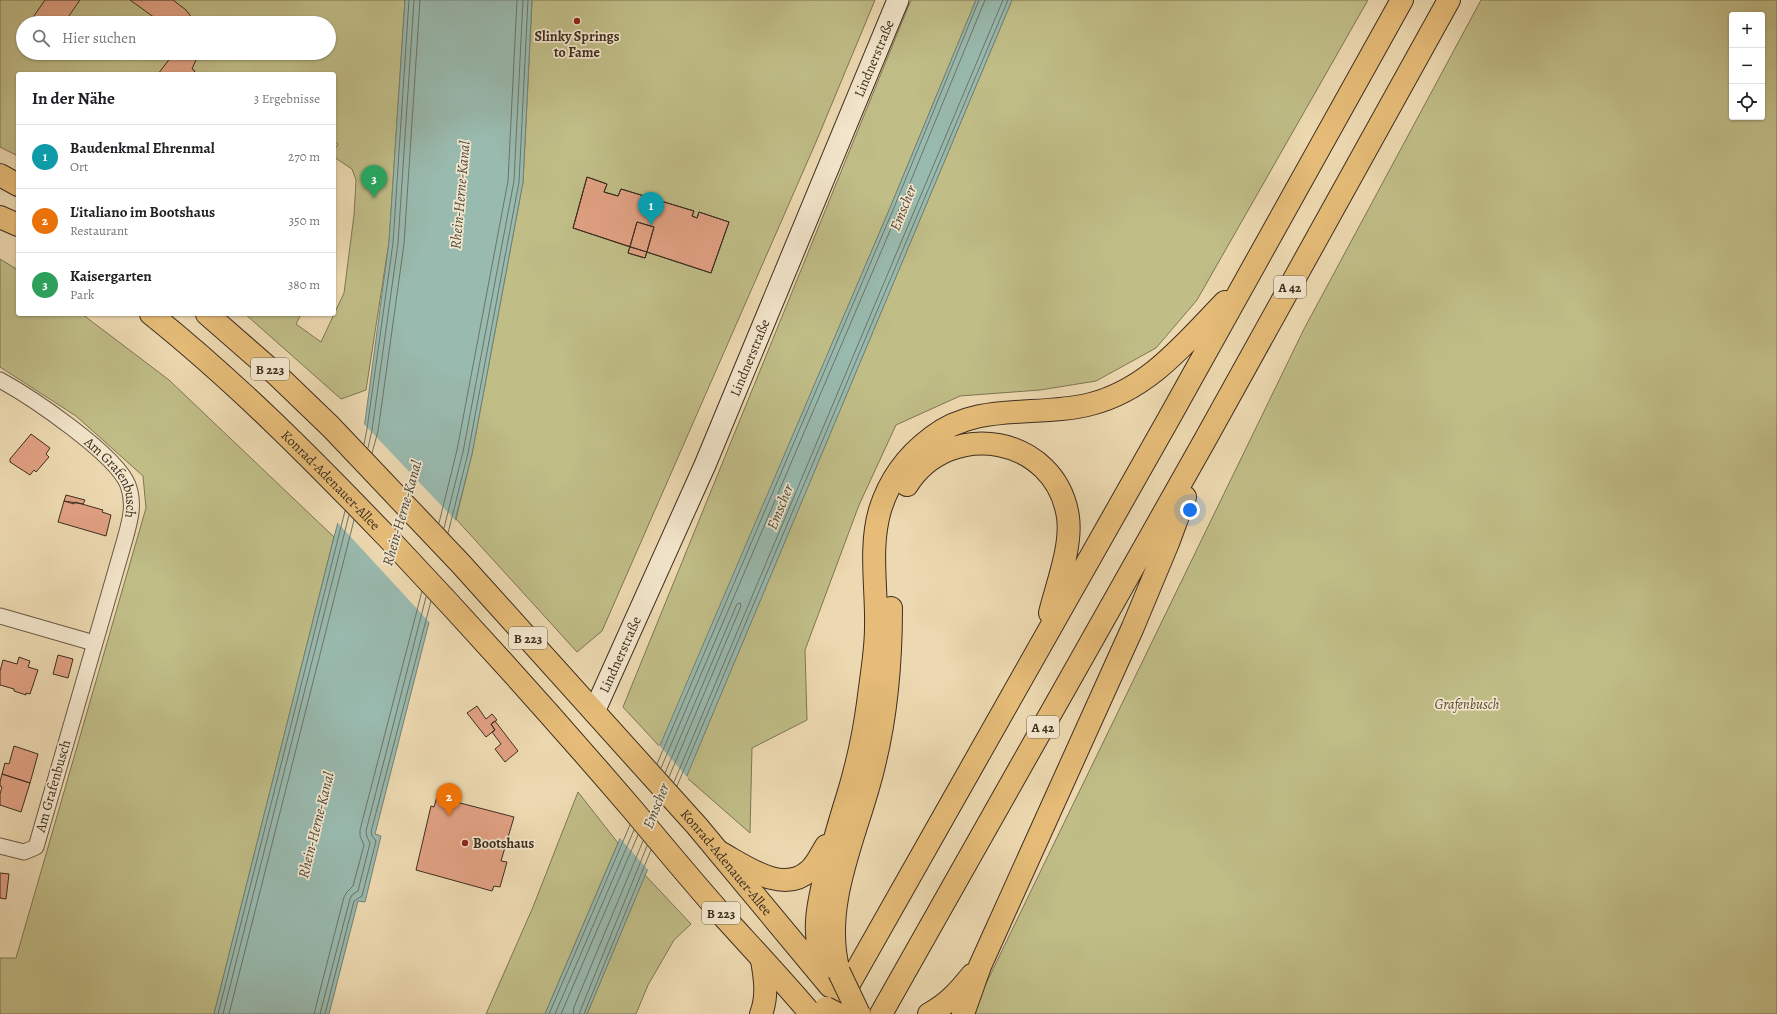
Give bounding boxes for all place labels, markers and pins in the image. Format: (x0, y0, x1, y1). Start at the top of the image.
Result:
marker: Slinky Springs to Fame (572, 16, 582, 26)
place label: Slinky Springs to Fame (535, 27, 620, 62)
pin: 3 (361, 165, 387, 198)
pin: 1 (638, 192, 664, 225)
pin: 2 (436, 783, 462, 816)
place label: Bootshaus (473, 834, 535, 853)
marker: Bootshaus (460, 838, 470, 848)

